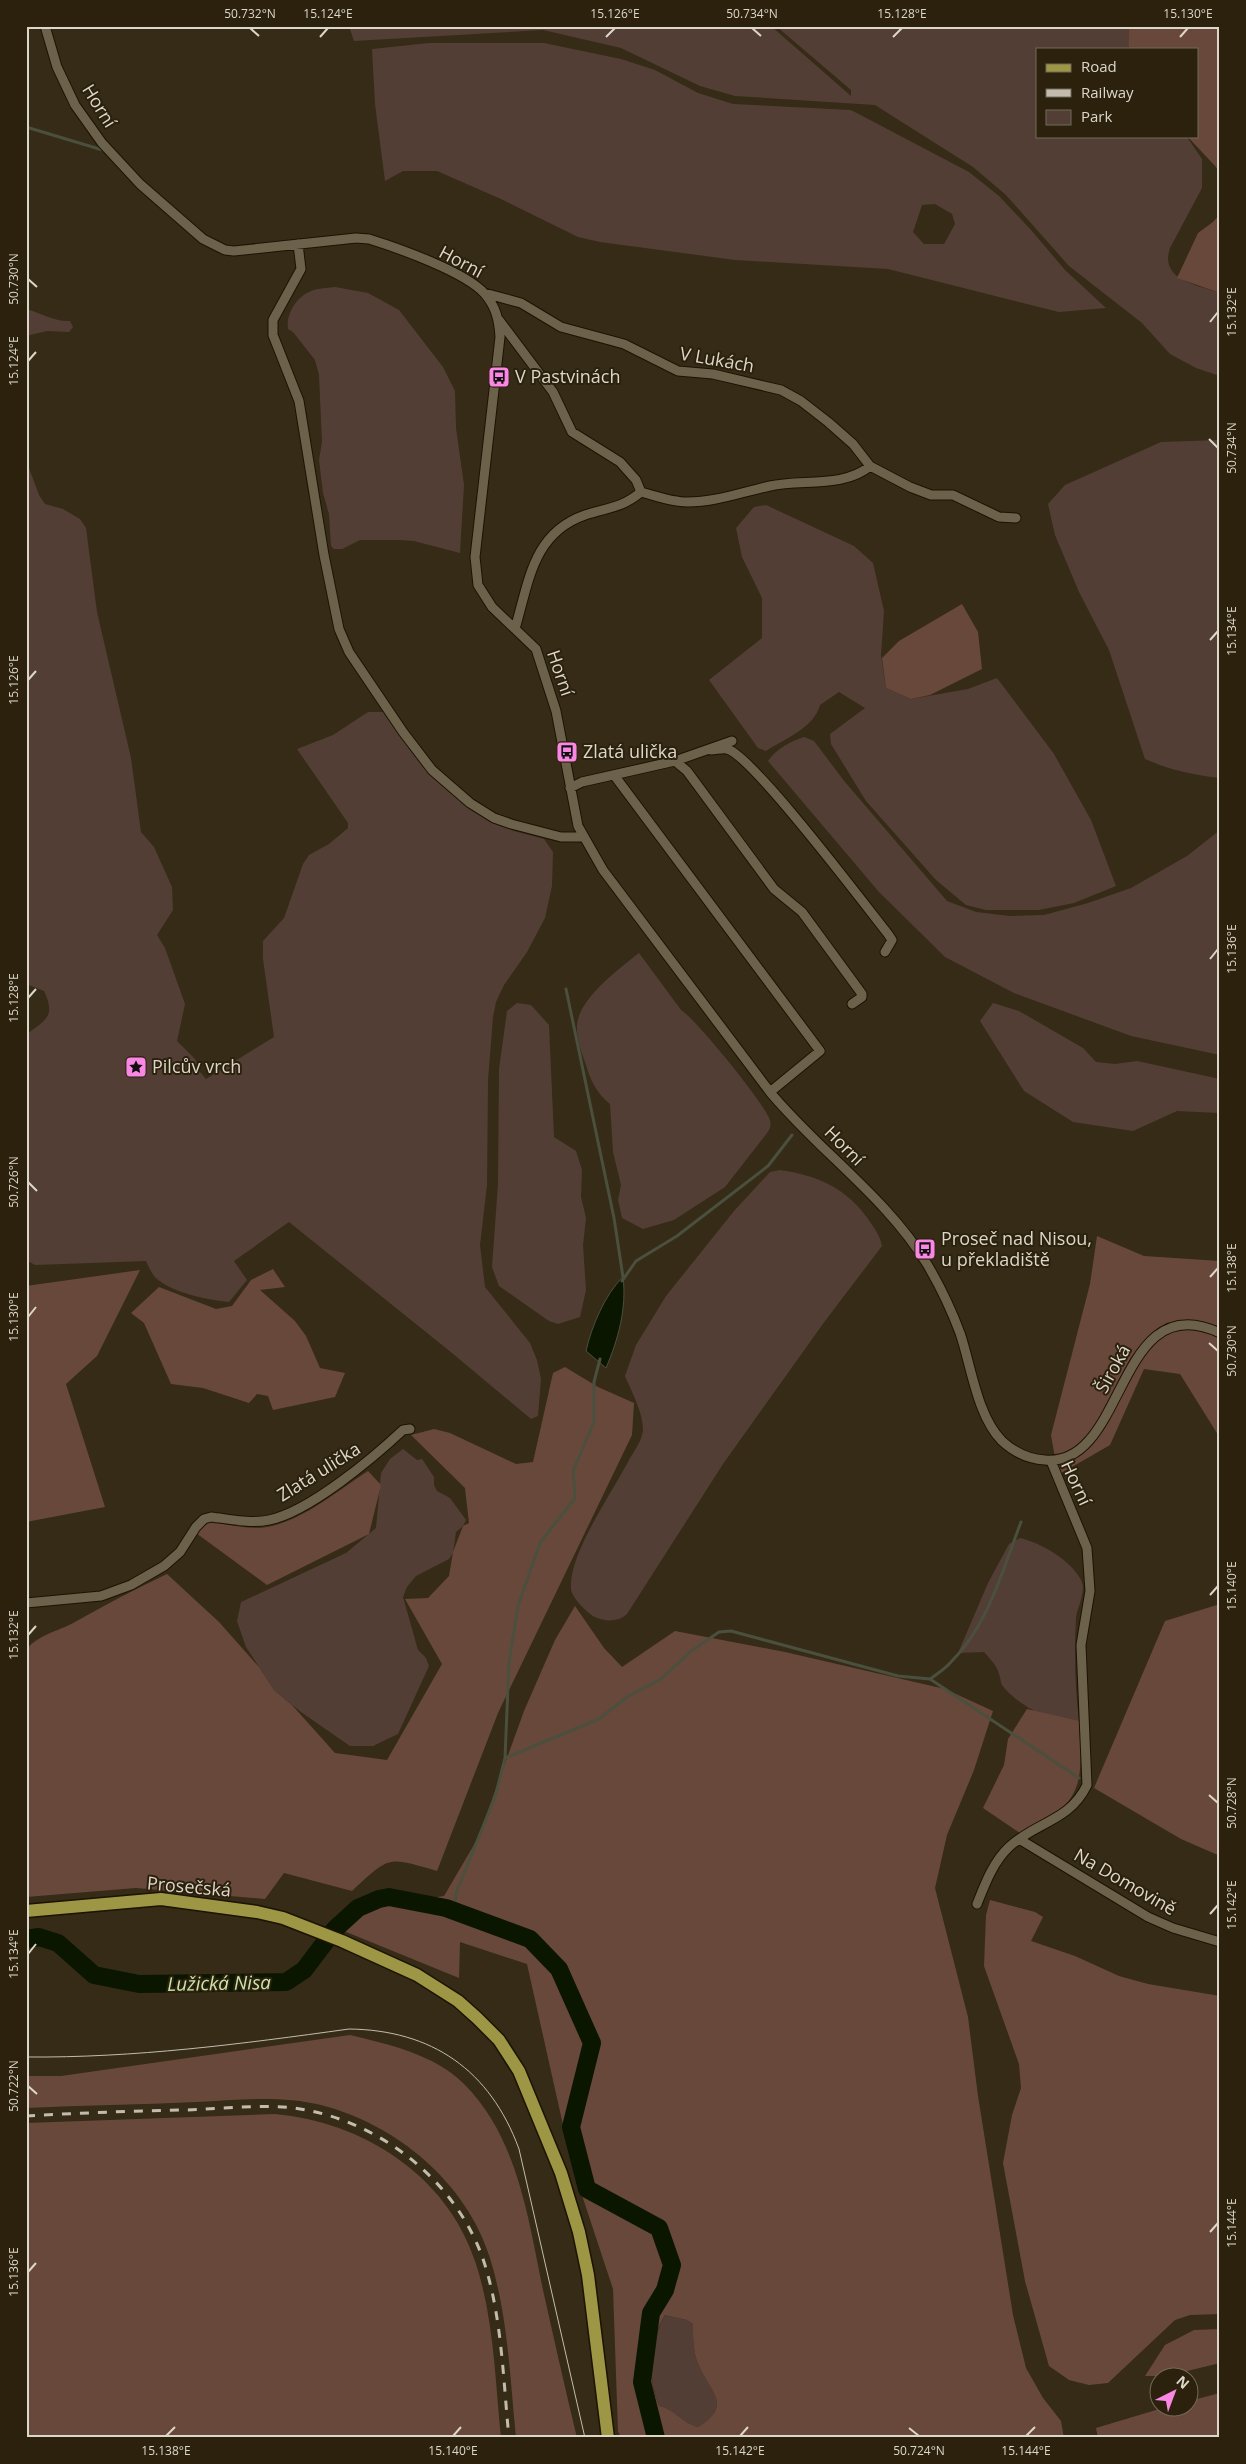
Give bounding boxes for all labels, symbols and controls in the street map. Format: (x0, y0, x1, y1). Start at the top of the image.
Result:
text: 50.732°N (224, 5, 276, 22)
text: 15.124°E (303, 5, 353, 22)
text: 15.126°E (590, 5, 640, 22)
text: 50.734°N (726, 5, 778, 22)
text: 15.128°E (877, 5, 927, 22)
text: 15.130°E (1163, 5, 1213, 22)
legend (1036, 48, 1198, 138)
text: Road (1081, 56, 1117, 76)
street label: Horní (77, 79, 123, 132)
text: Railway (1081, 82, 1134, 102)
text: Park (1081, 106, 1112, 126)
street label: Horní (435, 239, 488, 283)
text: 50.730°N (5, 253, 22, 305)
text: 15.132°E (1223, 287, 1240, 337)
text: 15.124°E (5, 336, 22, 386)
street label: V Lukách (678, 341, 756, 377)
place label: V Pastvinách (515, 364, 620, 388)
bus stop icon: V Pastvinách (487, 365, 511, 389)
text: 50.734°N (1223, 422, 1240, 474)
text: 15.134°E (1223, 606, 1240, 656)
street label: Horní (542, 647, 580, 699)
text: 15.126°E (5, 655, 22, 705)
place label: Zlatá ulička (583, 739, 677, 763)
bus stop icon: Zlatá ulička (555, 740, 579, 764)
text: 15.136°E (1223, 924, 1240, 974)
text: 15.128°E (5, 973, 22, 1023)
place label: Pilcův vrch (152, 1054, 241, 1078)
place icon: Pilcův vrch (124, 1055, 148, 1079)
street label: Horní (820, 1120, 870, 1171)
text: 50.726°N (5, 1156, 22, 1208)
place label: Proseč nad Nisou, u překladiště (941, 1226, 1092, 1271)
bus stop icon: Proseč nad Nisou, u překladiště (913, 1237, 937, 1261)
text: 15.138°E (1223, 1243, 1240, 1293)
text: 15.130°E (5, 1292, 22, 1342)
text: 50.730°N (1223, 1325, 1240, 1377)
street label: Široká (1089, 1340, 1135, 1397)
street label: Zlatá ulička (272, 1436, 365, 1506)
street label: Horní (1056, 1456, 1098, 1509)
text: 15.140°E (1223, 1561, 1240, 1611)
text: 15.132°E (5, 1610, 22, 1660)
text: 50.728°N (1223, 1777, 1240, 1829)
street label: Na Domovině (1070, 1842, 1181, 1920)
street label: Prosečská (146, 1870, 232, 1902)
text: 15.142°E (1223, 1880, 1240, 1930)
text: 15.134°E (5, 1929, 22, 1979)
water label: Lužická Nisa (167, 1969, 271, 1997)
text: 50.722°N (5, 2060, 22, 2112)
text: 15.144°E (1223, 2198, 1240, 2248)
text: 15.136°E (5, 2247, 22, 2297)
north arrow (1148, 2366, 1198, 2416)
text: N (1172, 2371, 1194, 2393)
text: 15.138°E (141, 2442, 191, 2459)
text: 15.140°E (428, 2442, 478, 2459)
text: 15.142°E (715, 2442, 765, 2459)
text: 50.724°N (893, 2442, 945, 2459)
text: 15.144°E (1001, 2442, 1051, 2459)

